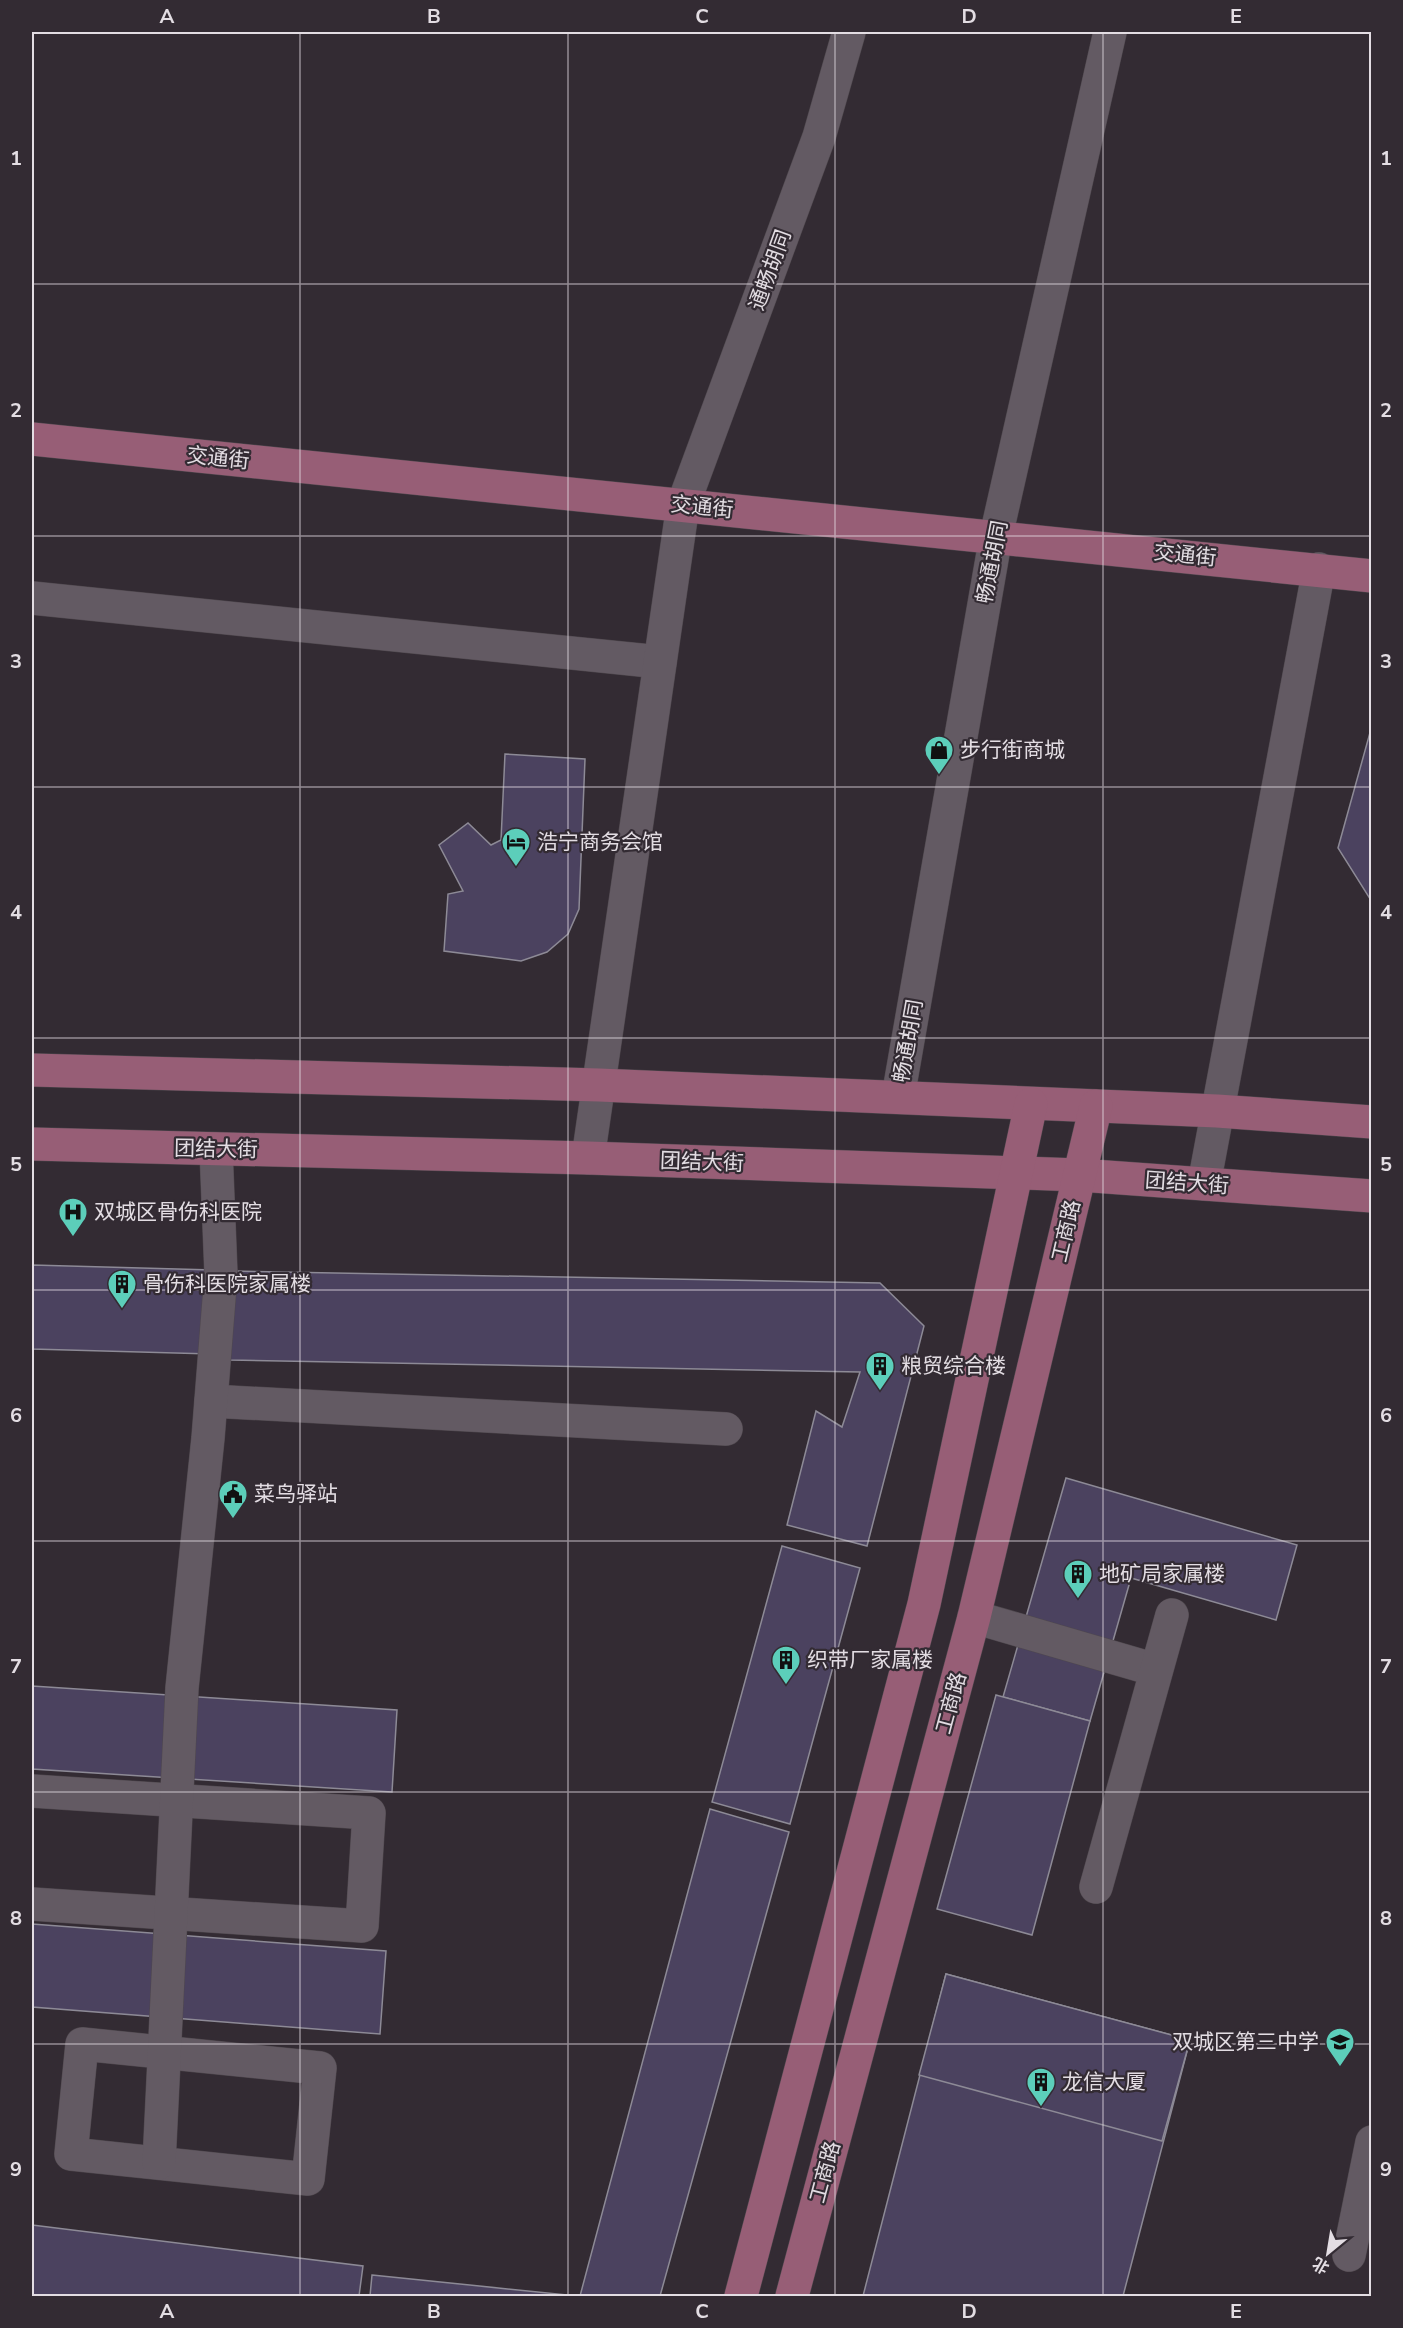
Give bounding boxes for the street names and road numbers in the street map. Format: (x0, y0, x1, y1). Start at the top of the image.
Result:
street label: 通畅胡同 (742, 226, 798, 314)
street label: 交通街 (185, 441, 251, 475)
street label: 交通街 (669, 490, 735, 524)
street label: 畅通胡同 (970, 518, 1014, 606)
street label: 交通街 (1152, 538, 1218, 572)
street label: 畅通胡同 (887, 997, 929, 1085)
street label: 团结大街 (174, 1134, 258, 1164)
street label: 团结大街 (660, 1147, 744, 1177)
street label: 团结大街 (1144, 1166, 1230, 1200)
street label: 工商路 (1045, 1197, 1087, 1265)
street label: 工商路 (929, 1669, 973, 1737)
street label: 工商路 (803, 2138, 847, 2206)

